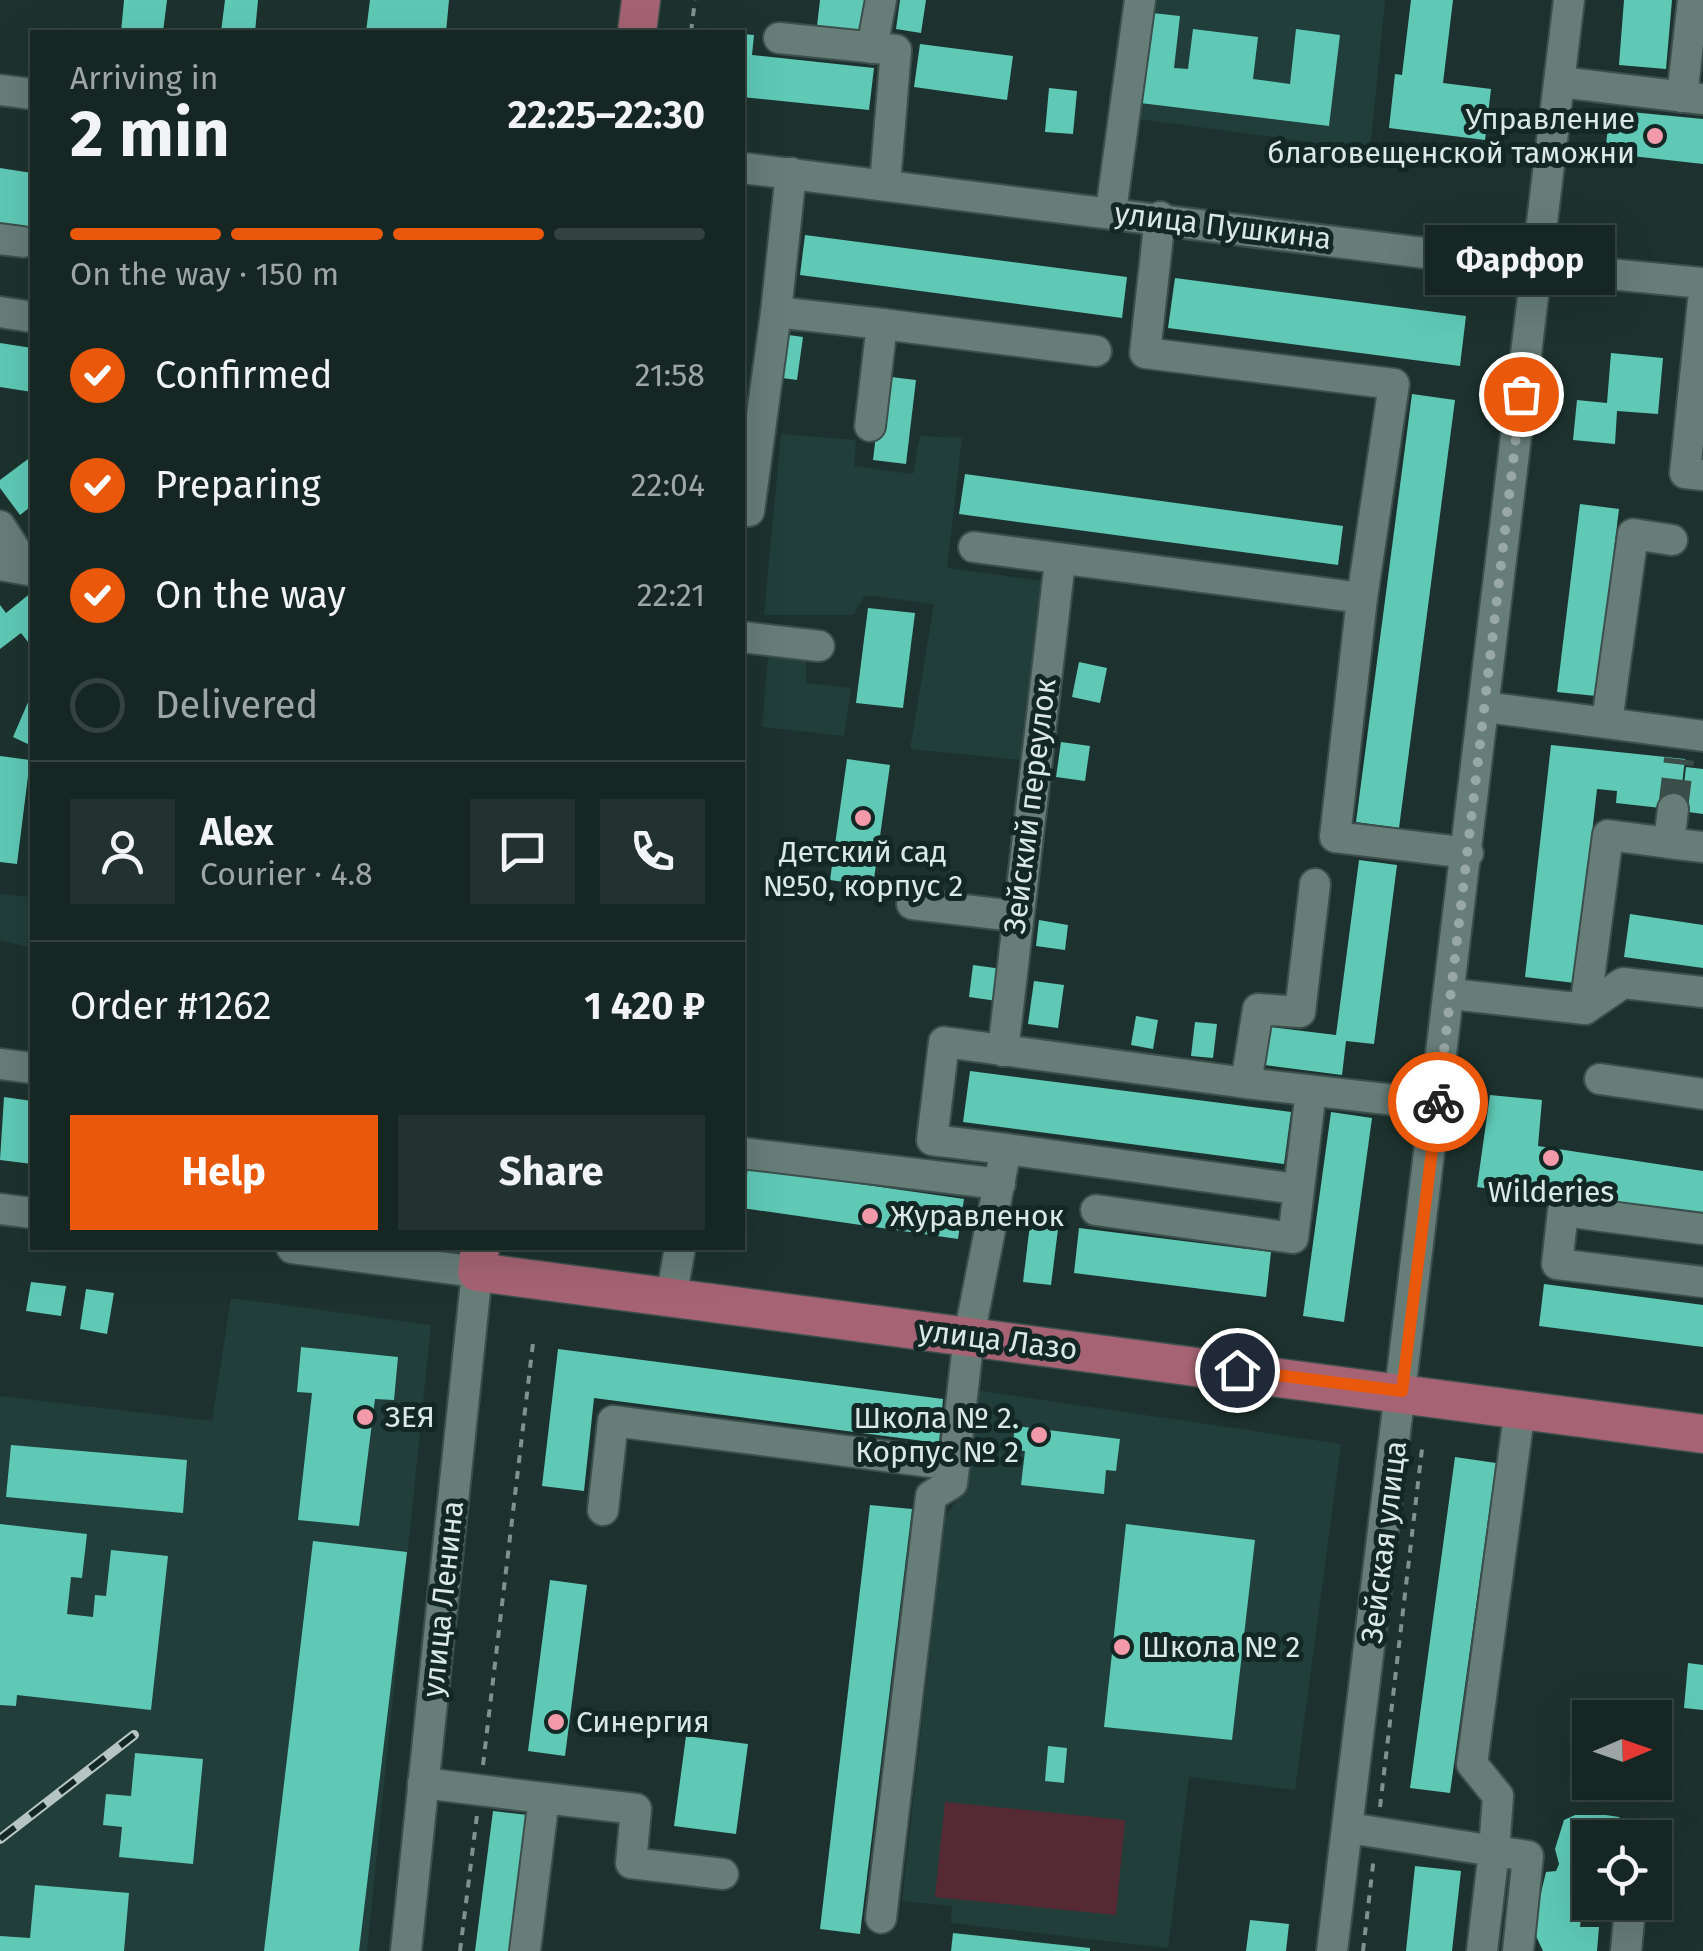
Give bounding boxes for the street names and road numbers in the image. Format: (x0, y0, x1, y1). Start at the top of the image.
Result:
street label: улица Пушкина (1113, 195, 1333, 257)
street label: Зейский переулок (996, 676, 1064, 936)
street label: улица Лазо (916, 1312, 1080, 1368)
street label: Зейская улица (1354, 1439, 1414, 1645)
street label: улица Ленина (415, 1499, 471, 1699)

